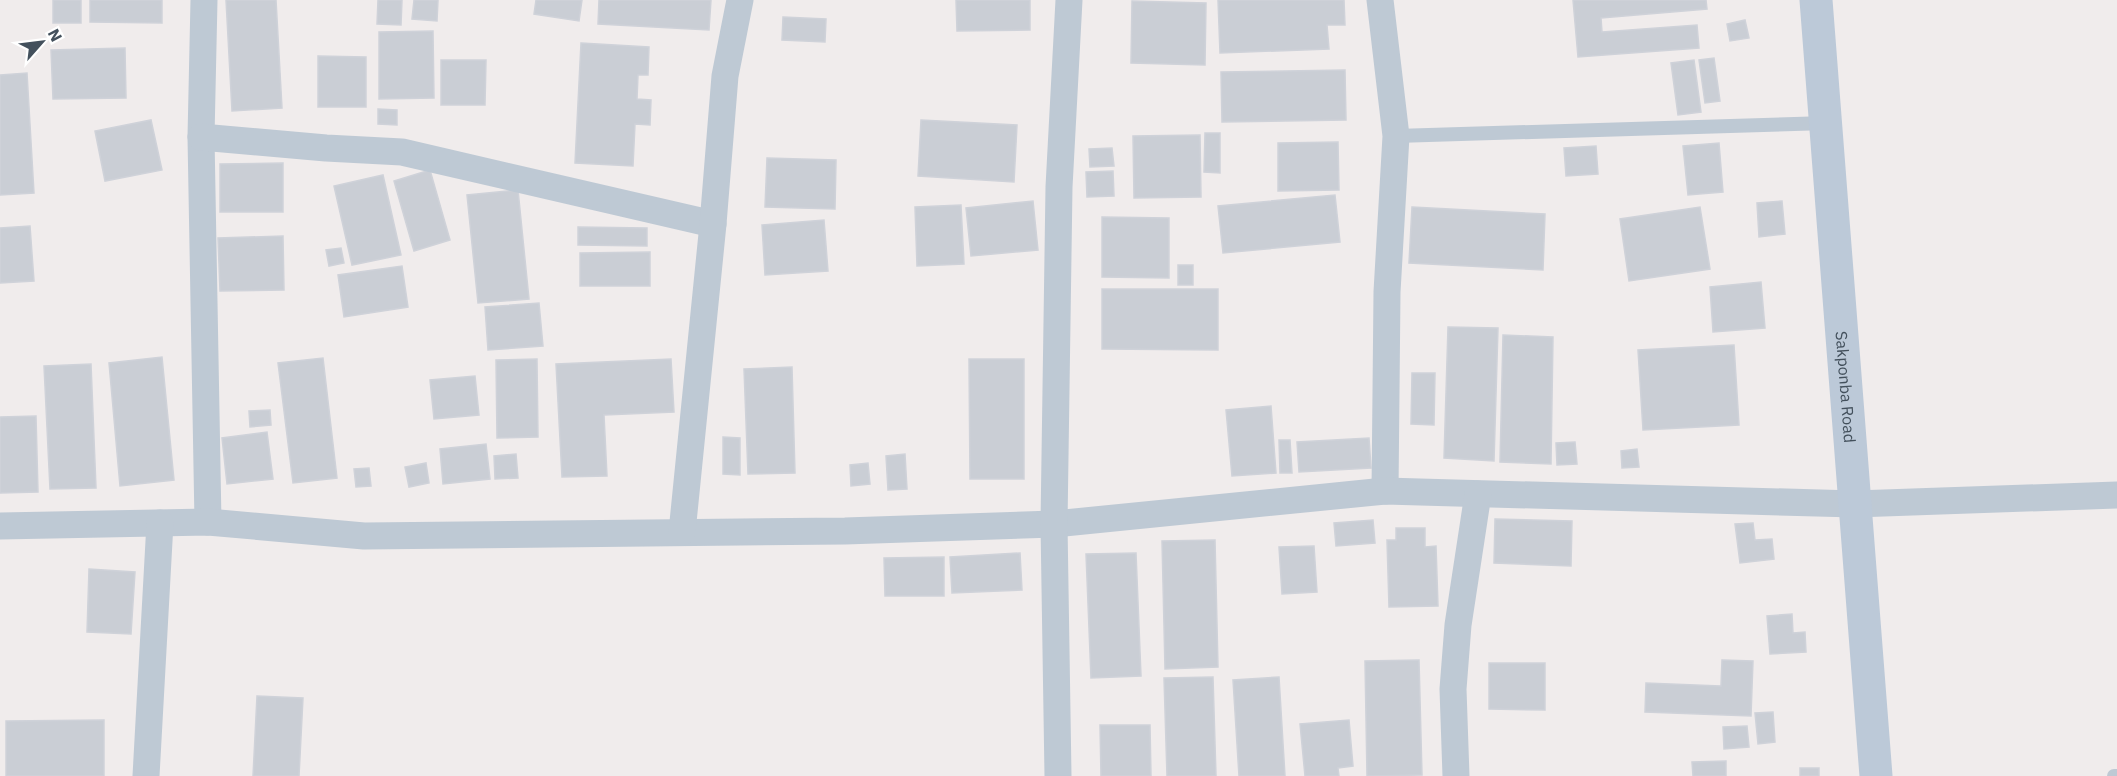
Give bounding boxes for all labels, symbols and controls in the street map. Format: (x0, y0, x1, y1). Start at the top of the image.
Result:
north arrow (12, 12, 72, 72)
text: N (44, 25, 67, 45)
street label: Sakponba Road (1832, 330, 1860, 443)

